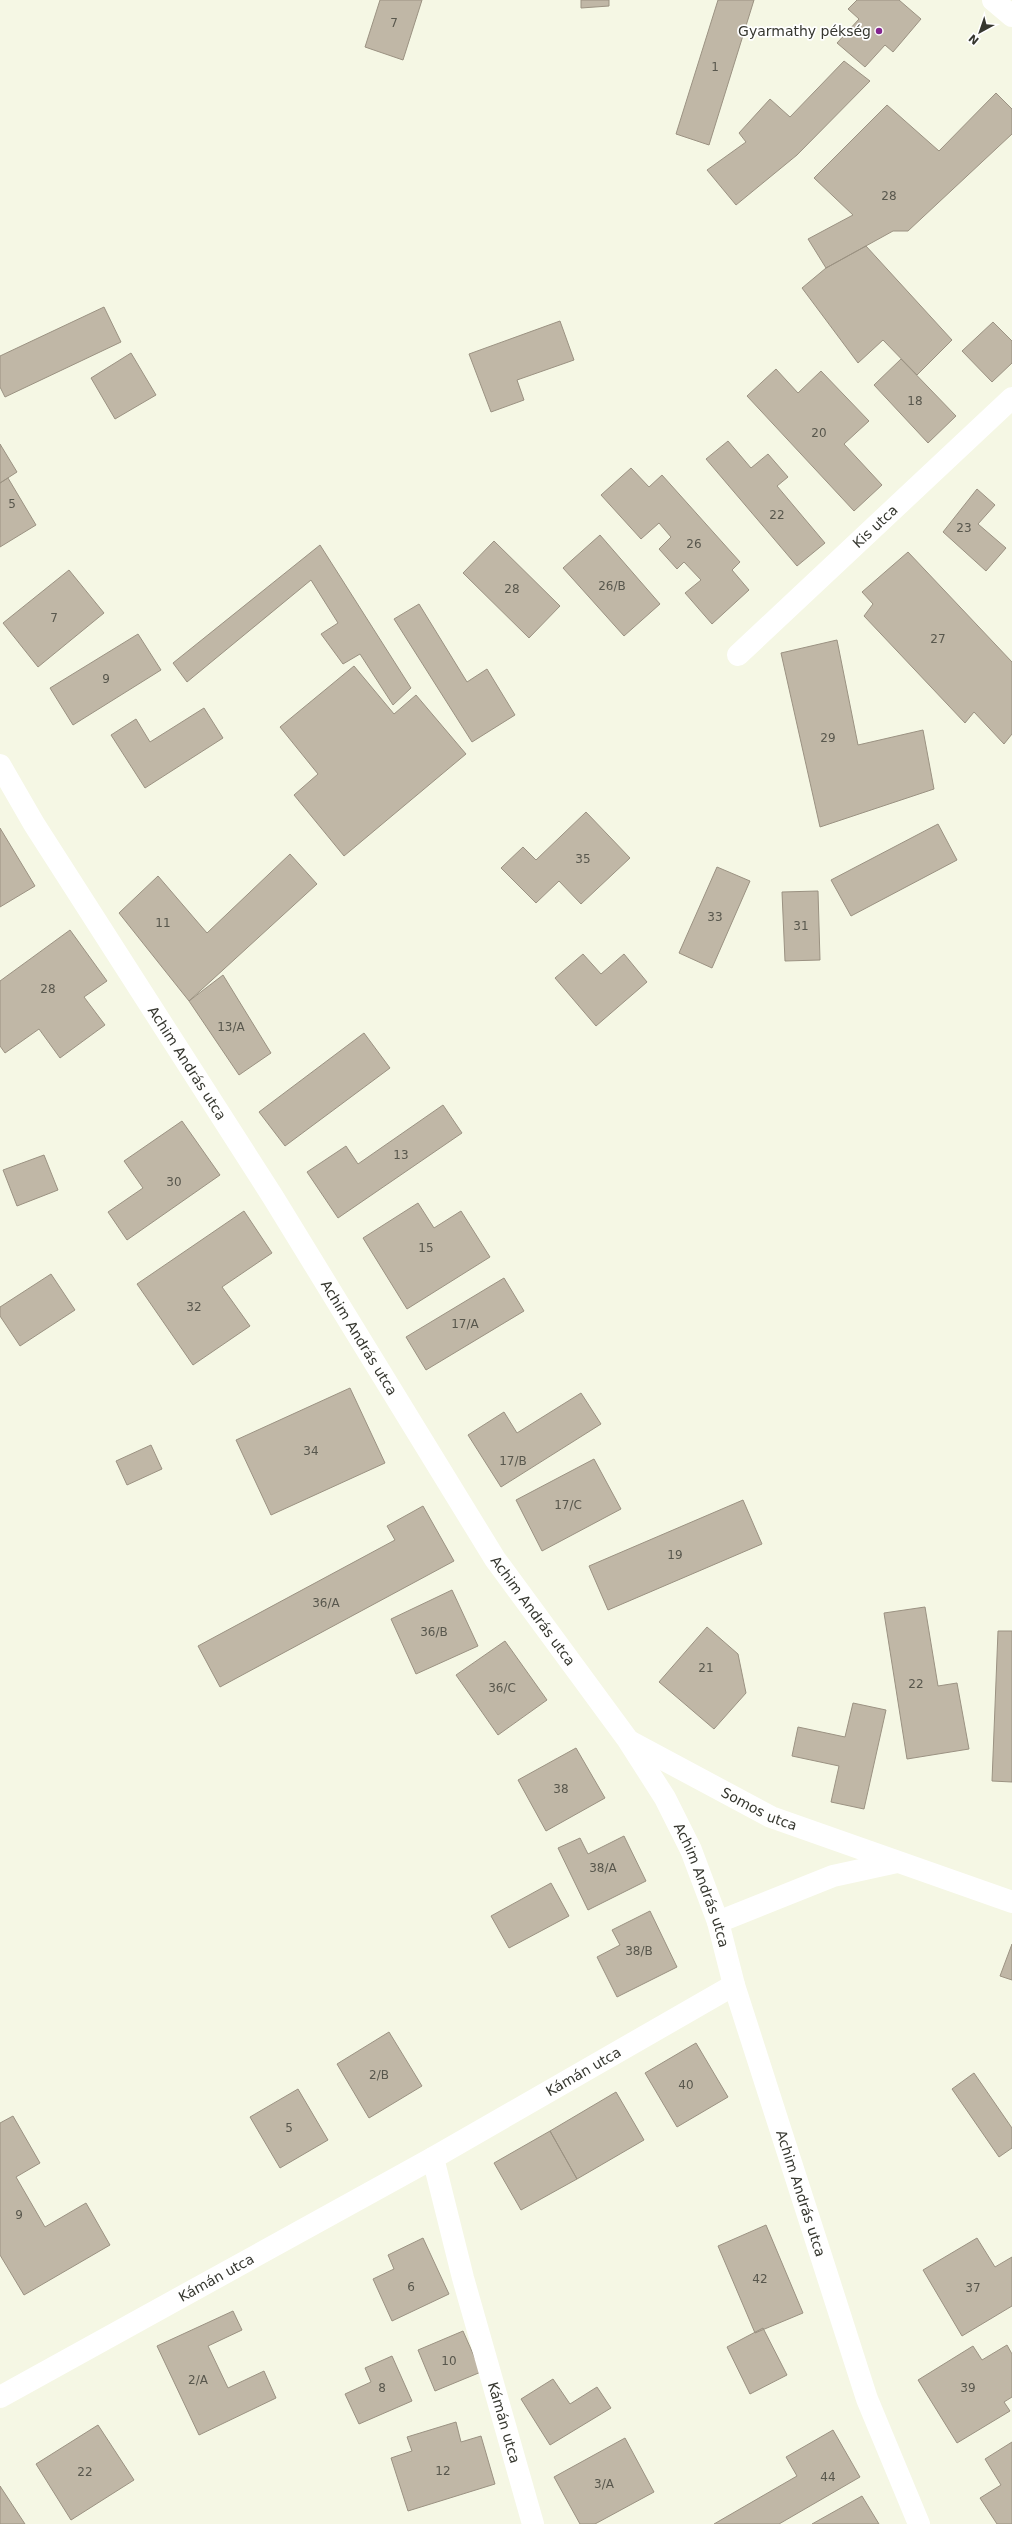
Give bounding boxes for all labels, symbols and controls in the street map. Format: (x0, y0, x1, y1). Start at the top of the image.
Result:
north arrow (960, 12, 1000, 52)
house number: 7 (390, 16, 398, 30)
place label: Gyarmathy pékség (738, 23, 871, 39)
marker: Gyarmathy pékség (874, 26, 884, 36)
text: N (966, 31, 982, 47)
house number: 1 (711, 60, 719, 74)
house number: 28 (881, 189, 897, 203)
house number: 18 (907, 394, 923, 408)
house number: 20 (811, 426, 827, 440)
house number: 5 (8, 497, 16, 511)
street label: Kis utca (849, 502, 901, 551)
house number: 22 (769, 508, 785, 522)
house number: 23 (956, 521, 972, 535)
house number: 26 (686, 537, 702, 551)
house number: 26/B (598, 579, 626, 593)
house number: 28 (504, 582, 520, 596)
house number: 7 (50, 611, 58, 625)
house number: 27 (930, 632, 946, 646)
house number: 9 (102, 672, 110, 686)
house number: 29 (820, 731, 836, 745)
house number: 35 (575, 852, 591, 866)
house number: 33 (707, 910, 723, 924)
house number: 11 (155, 916, 171, 930)
house number: 31 (793, 919, 809, 933)
house number: 28 (40, 982, 56, 996)
street label: Achim András utca (145, 1003, 230, 1123)
house number: 13/A (217, 1020, 246, 1034)
house number: 13 (393, 1148, 409, 1162)
house number: 30 (166, 1175, 182, 1189)
house number: 15 (418, 1241, 434, 1255)
street label: Achim András utca (318, 1277, 401, 1398)
house number: 32 (186, 1300, 202, 1314)
house number: 17/A (451, 1317, 480, 1331)
house number: 34 (303, 1444, 319, 1458)
house number: 17/B (499, 1454, 527, 1468)
house number: 17/C (554, 1498, 582, 1512)
house number: 19 (667, 1548, 683, 1562)
street label: Achim András utca (488, 1553, 579, 1669)
house number: 36/A (312, 1596, 341, 1610)
house number: 36/B (420, 1625, 448, 1639)
house number: 21 (698, 1661, 714, 1675)
house number: 22 (908, 1677, 924, 1691)
house number: 36/C (488, 1681, 516, 1695)
house number: 38 (553, 1782, 569, 1796)
street label: Somos utca (719, 1784, 799, 1834)
street label: Achim András utca (671, 1820, 732, 1949)
house number: 38/A (589, 1861, 618, 1875)
house number: 38/B (625, 1944, 653, 1958)
street label: Kámán utca (543, 2044, 624, 2099)
house number: 2/B (369, 2068, 389, 2082)
house number: 40 (678, 2078, 694, 2092)
house number: 5 (285, 2121, 293, 2135)
street label: Achim András utca (773, 2128, 829, 2259)
house number: 9 (15, 2208, 23, 2222)
street label: Kámán utca (176, 2250, 257, 2305)
house number: 42 (752, 2272, 768, 2286)
house number: 6 (407, 2280, 415, 2294)
house number: 37 (965, 2281, 981, 2295)
house number: 10 (441, 2354, 457, 2368)
house number: 2/A (188, 2373, 209, 2387)
street label: Kámán utca (485, 2380, 523, 2465)
house number: 8 (378, 2381, 386, 2395)
house number: 39 (960, 2381, 976, 2395)
house number: 12 (435, 2464, 451, 2478)
house number: 22 (77, 2465, 93, 2479)
house number: 44 (820, 2470, 836, 2484)
house number: 3/A (594, 2477, 615, 2491)

